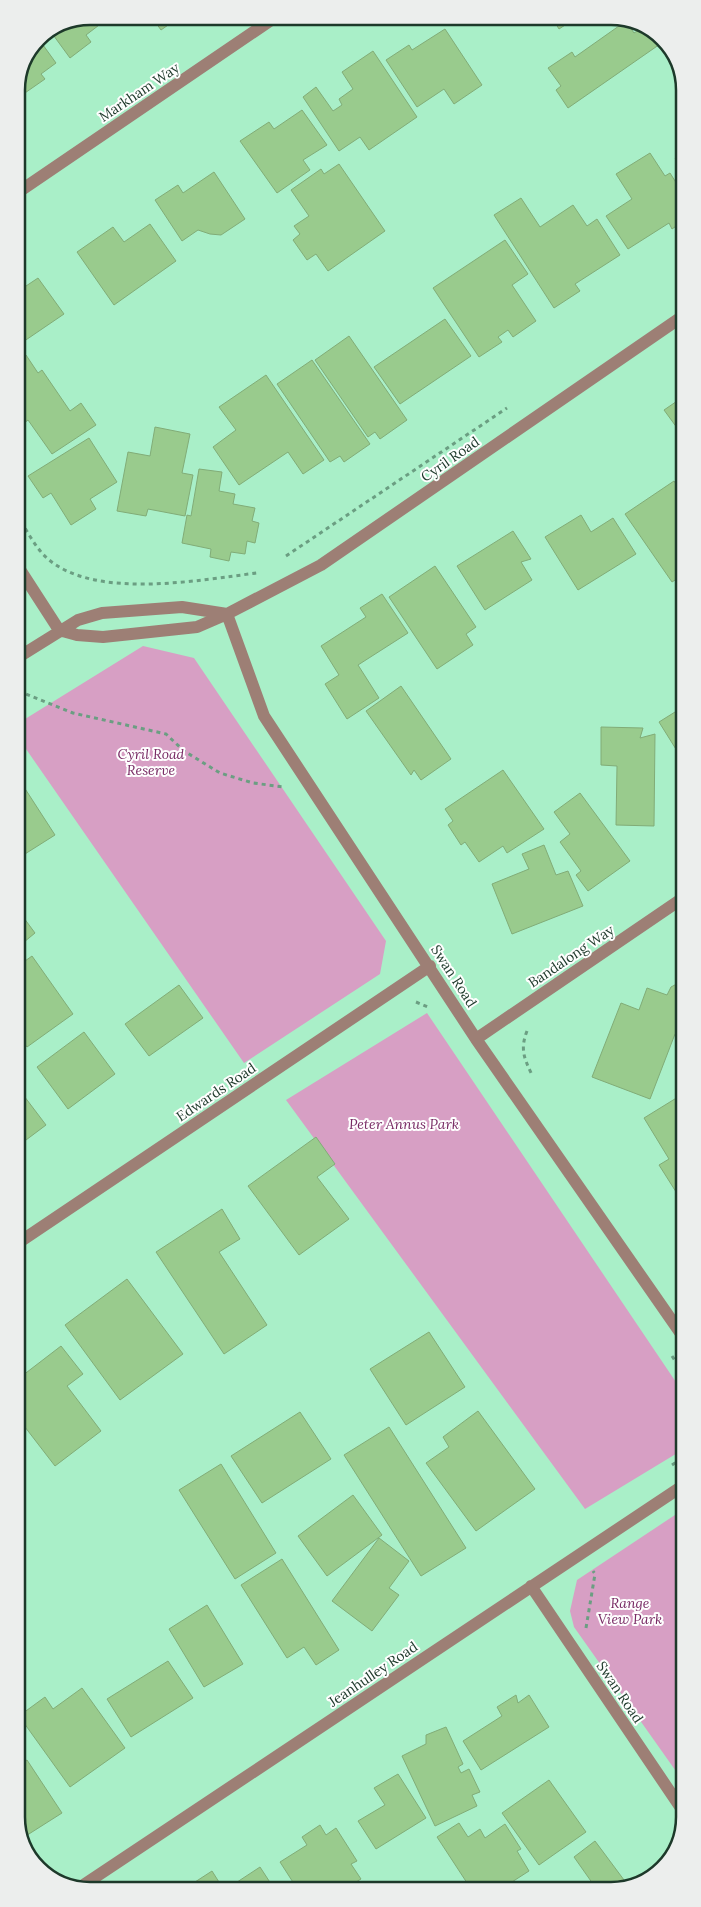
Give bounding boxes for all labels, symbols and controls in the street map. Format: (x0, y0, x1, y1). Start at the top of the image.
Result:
street label: Markham Way (95, 58, 183, 126)
street label: Cyril Road (417, 432, 483, 486)
park label: Cyril Road Reserve (118, 745, 185, 779)
street label: Bandalong Way (525, 920, 618, 991)
street label: Swan Road (427, 941, 481, 1011)
street label: Edwards Road (173, 1059, 259, 1125)
park label: Peter Annus Park (349, 1115, 459, 1133)
park label: Range View Park (598, 1594, 662, 1628)
street label: Jeanhulley Road (324, 1638, 421, 1711)
street label: Swan Road (593, 1658, 647, 1726)

